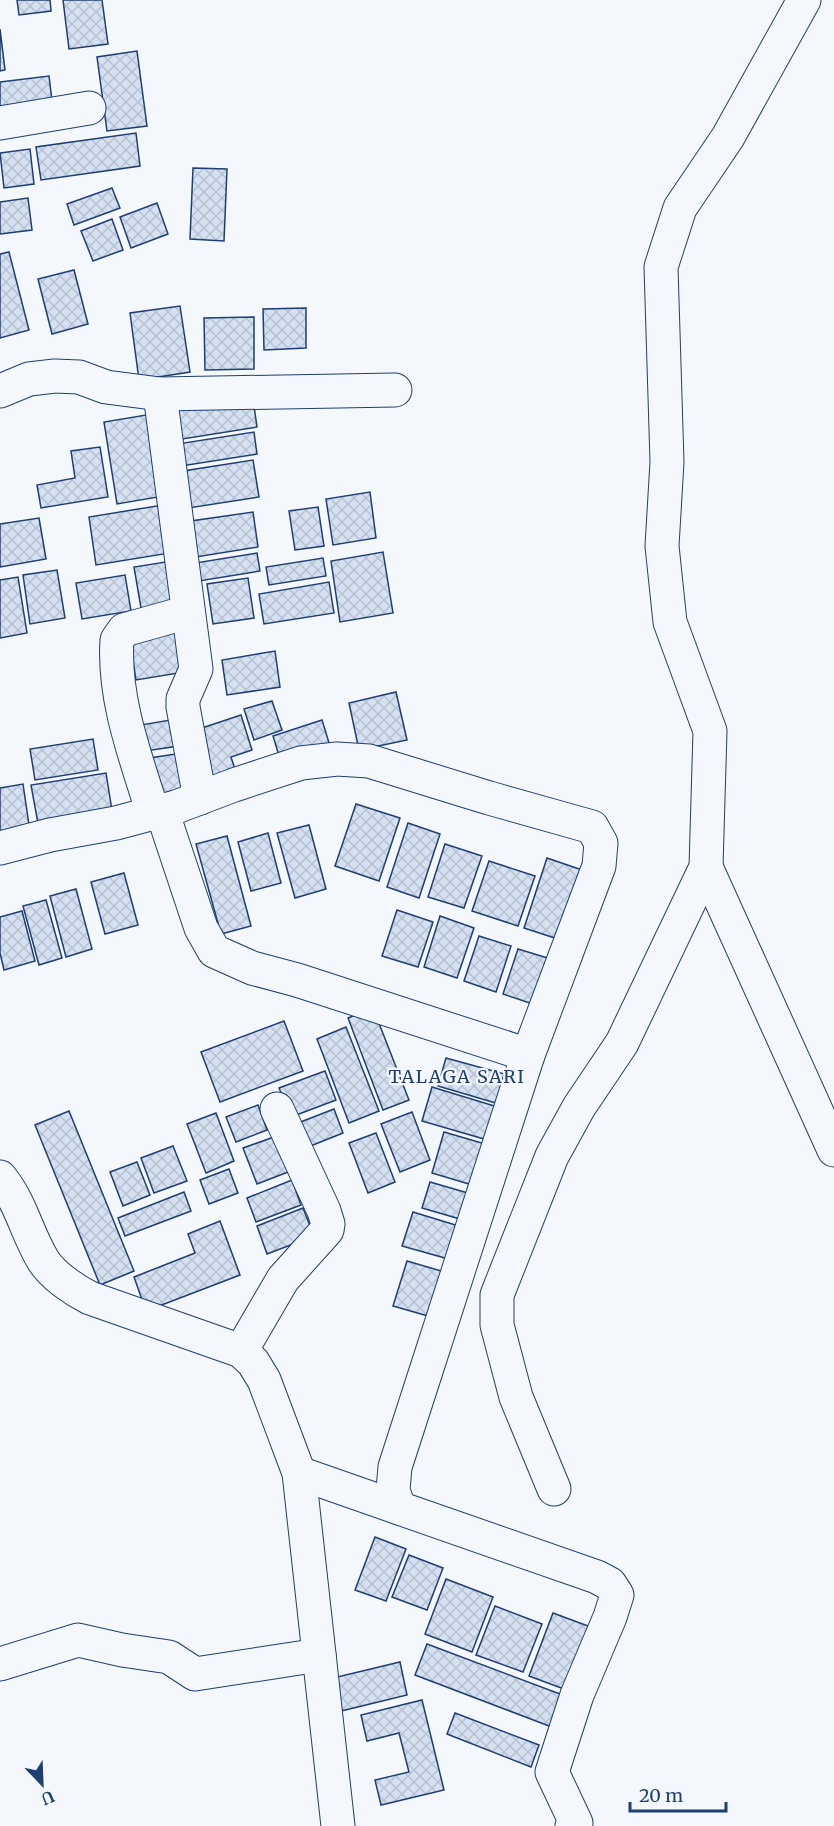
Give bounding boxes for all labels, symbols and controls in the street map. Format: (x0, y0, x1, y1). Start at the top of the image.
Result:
district label: TALAGA SARI (388, 1065, 526, 1088)
north arrow (12, 1754, 72, 1814)
scale bar (630, 1775, 726, 1813)
text: 20 m (639, 1784, 683, 1807)
text: U (38, 1786, 57, 1809)

